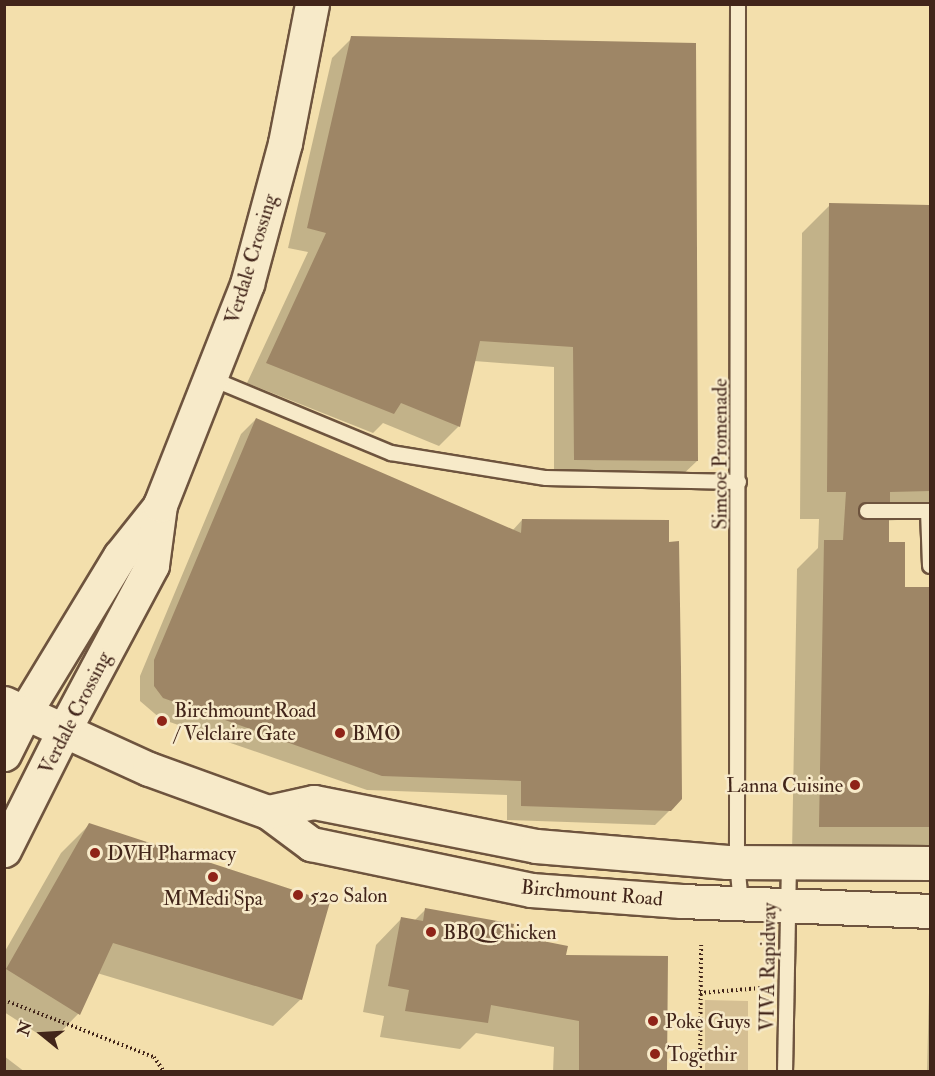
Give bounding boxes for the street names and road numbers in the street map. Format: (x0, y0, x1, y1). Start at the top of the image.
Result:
street label: Verdale Crossing (220, 191, 282, 327)
street label: Simcoe Promenade (708, 378, 732, 530)
street label: Verdale Crossing (34, 648, 116, 778)
street label: Birchmount Road (520, 875, 664, 911)
street label: VIVA Rapidway (755, 902, 781, 1032)

